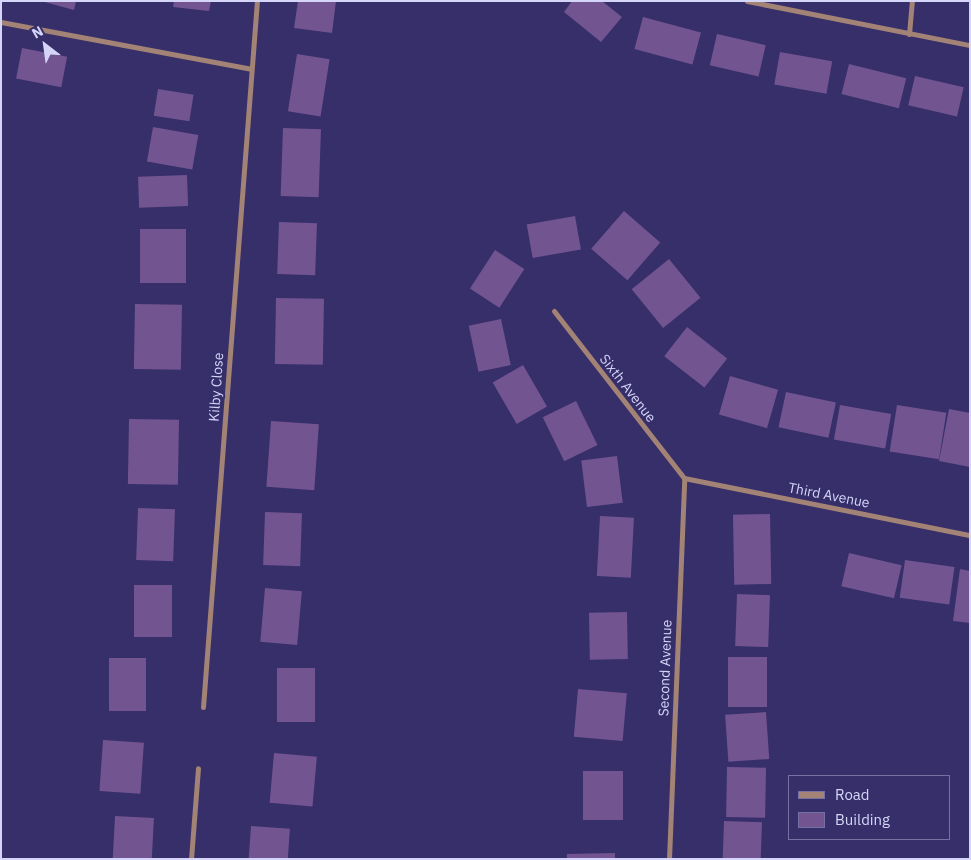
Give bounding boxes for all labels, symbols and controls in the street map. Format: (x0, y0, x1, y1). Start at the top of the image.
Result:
north arrow (20, 20, 70, 70)
text: N (29, 22, 46, 42)
street label: Sixth Avenue (596, 351, 660, 425)
street label: Kilby Close (205, 352, 227, 422)
street label: Third Avenue (787, 479, 871, 511)
street label: Second Avenue (655, 619, 675, 717)
legend (788, 775, 951, 840)
text: Road (835, 785, 870, 804)
text: Building (835, 810, 890, 829)

